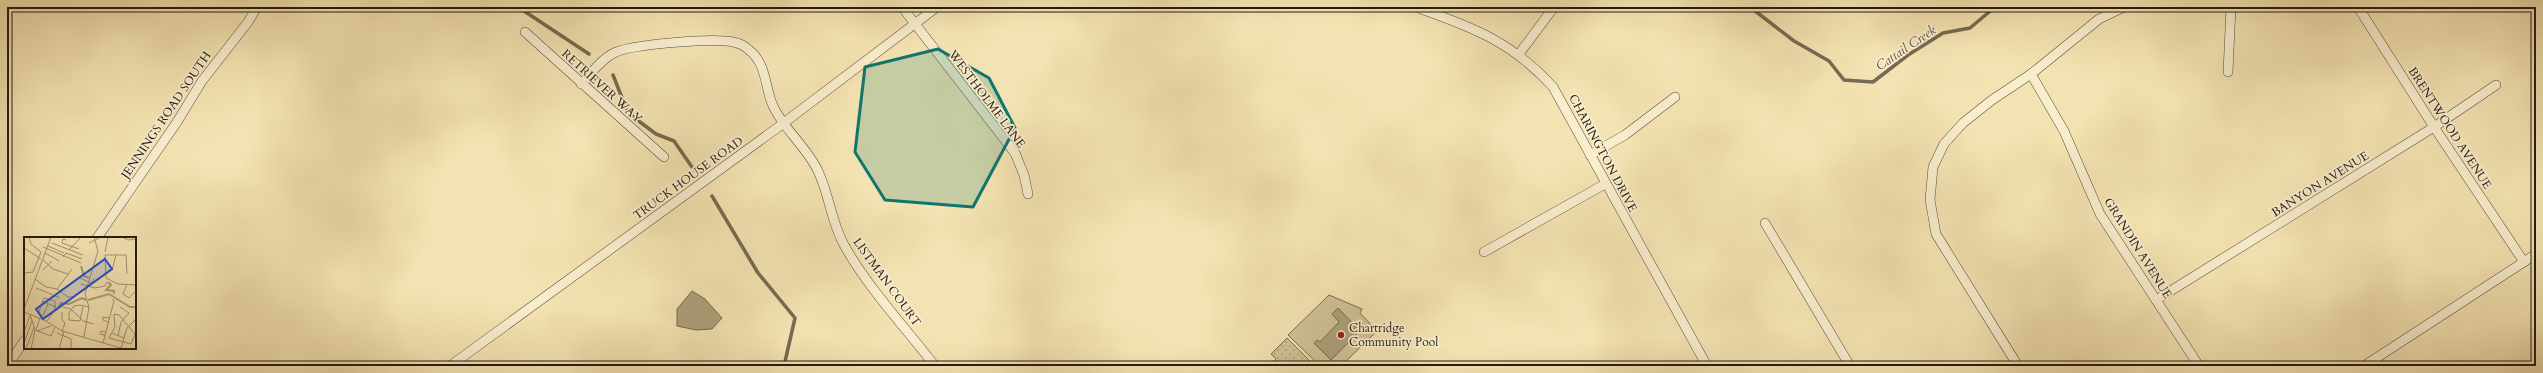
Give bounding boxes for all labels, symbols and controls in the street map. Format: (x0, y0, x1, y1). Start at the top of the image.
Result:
water label: Cattail Creek (1872, 21, 1940, 75)
street label: RETRIEVER WAY (558, 46, 646, 126)
street label: WESTHOLME LANE (944, 46, 1029, 151)
street label: JENNINGS ROAD SOUTH (116, 48, 215, 183)
street label: BRENTWOOD AVENUE (2405, 64, 2495, 192)
street label: CHARINGTON DRIVE (1565, 91, 1641, 215)
street label: TRUCK HOUSE ROAD (630, 133, 746, 223)
street label: BANYON AVENUE (2268, 148, 2372, 220)
street label: GRANDIN AVENUE (2100, 195, 2176, 301)
street label: LISTMAN COURT (849, 234, 925, 330)
inset map (24, 237, 136, 349)
place label: Chartridge Community Pool (1349, 320, 1438, 350)
marker: Chartridge Community Pool (1336, 330, 1346, 340)

